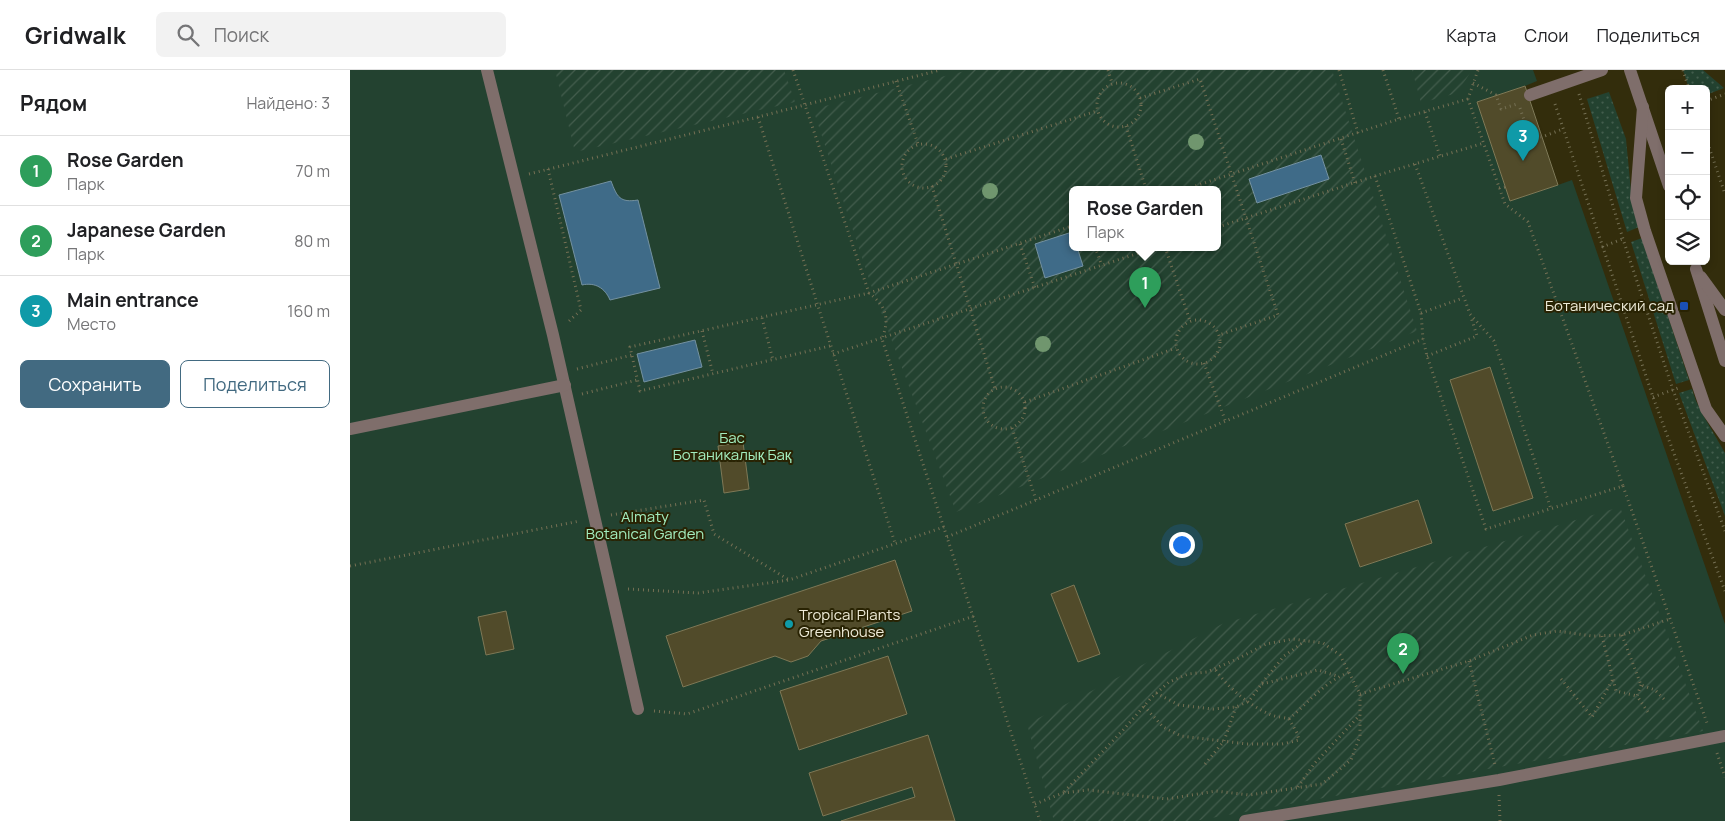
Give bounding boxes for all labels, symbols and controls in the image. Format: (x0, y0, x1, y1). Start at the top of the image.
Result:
search box (156, 12, 506, 57)
text: Gridwalk (25, 18, 126, 51)
icon: search (174, 21, 202, 49)
text: Поиск (214, 22, 269, 48)
text: Карта (1446, 23, 1496, 47)
text: Слои (1524, 23, 1568, 47)
text: Поделиться (1596, 23, 1700, 47)
map controls (1665, 85, 1710, 265)
button: + (1665, 85, 1710, 130)
text: Рядом (20, 89, 87, 117)
text: Найдено: 3 (246, 92, 330, 114)
pin: 3 (1507, 120, 1539, 161)
button: − (1665, 130, 1710, 175)
text: Rose Garden (67, 147, 184, 173)
text: 1 (32, 160, 40, 182)
text: 70 m (295, 160, 330, 182)
text: Парк (67, 173, 104, 195)
button: locate (1665, 175, 1710, 220)
popup (1069, 186, 1221, 251)
text: Rose Garden (1087, 195, 1203, 221)
text: Japanese Garden (67, 217, 226, 243)
button: layers (1665, 220, 1710, 265)
text: Парк (1087, 221, 1124, 243)
text: 2 (31, 230, 41, 252)
text: 80 m (294, 230, 330, 252)
text: Парк (67, 243, 104, 265)
pin: 1 (1129, 267, 1161, 308)
text: Main entrance (67, 287, 199, 313)
place label: Ботанический сад (1545, 295, 1674, 316)
text: 3 (31, 300, 41, 322)
text: 160 m (287, 300, 330, 322)
marker: Ботанический сад (1678, 300, 1690, 312)
text: Место (67, 313, 116, 335)
button: Сохранить (20, 360, 170, 408)
button: Поделиться (180, 360, 330, 408)
park label: Бас Ботаникалық Бақ (673, 427, 792, 465)
park label: Almaty Botanical Garden (586, 506, 704, 544)
your location (1169, 532, 1195, 558)
place label: Tropical Plants Greenhouse (799, 604, 901, 642)
marker: Tropical Plants Greenhouse (783, 618, 795, 630)
pin: 2 (1387, 633, 1419, 674)

